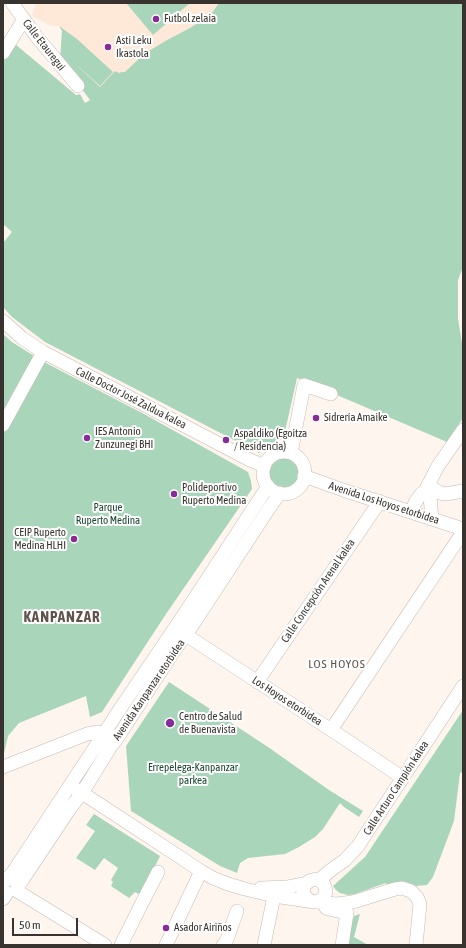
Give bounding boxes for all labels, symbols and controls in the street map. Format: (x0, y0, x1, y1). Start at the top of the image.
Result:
place label: Futbol zelaia (164, 12, 216, 26)
marker: Futbol zelaia (151, 14, 161, 24)
street label: Calle Etauregui (20, 17, 68, 73)
place label: Asti Leku Ikastola (116, 34, 152, 60)
marker: Asti Leku Ikastola (103, 42, 113, 52)
street label: Calle Doctor José Zaldua kalea (73, 364, 189, 432)
place label: Sidrería Amaike (324, 411, 388, 425)
marker: Sidrería Amaike (311, 413, 321, 423)
place label: IES Antonio Zunzunegi BHI (95, 425, 153, 451)
place label: Aspaldiko (Egoitza / Residencia) (234, 427, 307, 453)
marker: IES Antonio Zunzunegi BHI (82, 433, 92, 443)
marker: Aspaldiko (Egoitza / Residencia) (221, 435, 231, 445)
street label: Avenida Los Hoyos etorbidea (327, 479, 441, 527)
place label: Polideportivo Ruperto Medina (182, 481, 246, 507)
marker: Polideportivo Ruperto Medina (169, 489, 179, 499)
park label: Parque Ruperto Medina (76, 501, 140, 527)
place label: CEIP Ruperto Medina HLHI (14, 526, 66, 552)
marker: CEIP Ruperto Medina HLHI (69, 534, 79, 544)
street label: Calle Concepción Arenal kalea (278, 537, 358, 645)
district label: KANPANZAR (23, 608, 101, 626)
street label: Avenida Kanpanzar etorbidea (110, 637, 188, 743)
district label: LOS HOYOS (308, 657, 366, 671)
street label: Los Hoyos etorbidea (250, 673, 324, 729)
place label: Centro de Salud de Buenavista (179, 710, 242, 736)
marker: Centro de Salud de Buenavista (164, 717, 176, 729)
street label: Calle Arturo Campión kalea (361, 738, 431, 838)
park label: Errepelega-Kanpanzar parkea (148, 761, 238, 787)
scale bar (14, 910, 80, 936)
text: 50 m (19, 918, 41, 932)
place label: Asador Airiños (174, 921, 232, 935)
marker: Asador Airiños (161, 923, 171, 933)

